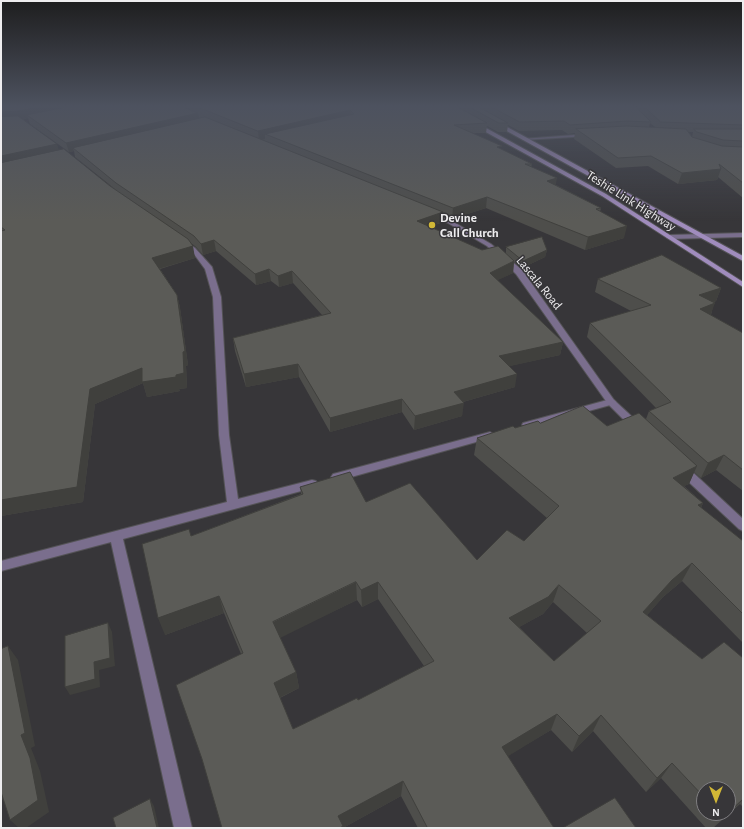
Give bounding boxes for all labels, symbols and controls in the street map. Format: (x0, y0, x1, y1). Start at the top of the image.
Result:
street label: Teshie Link Highway (583, 167, 679, 235)
place label: Devine Call Church (440, 210, 499, 241)
marker: Devine Call Church (427, 220, 437, 230)
street label: Lascala Road (513, 253, 565, 313)
north arrow (696, 781, 736, 821)
text: N (712, 807, 720, 818)

